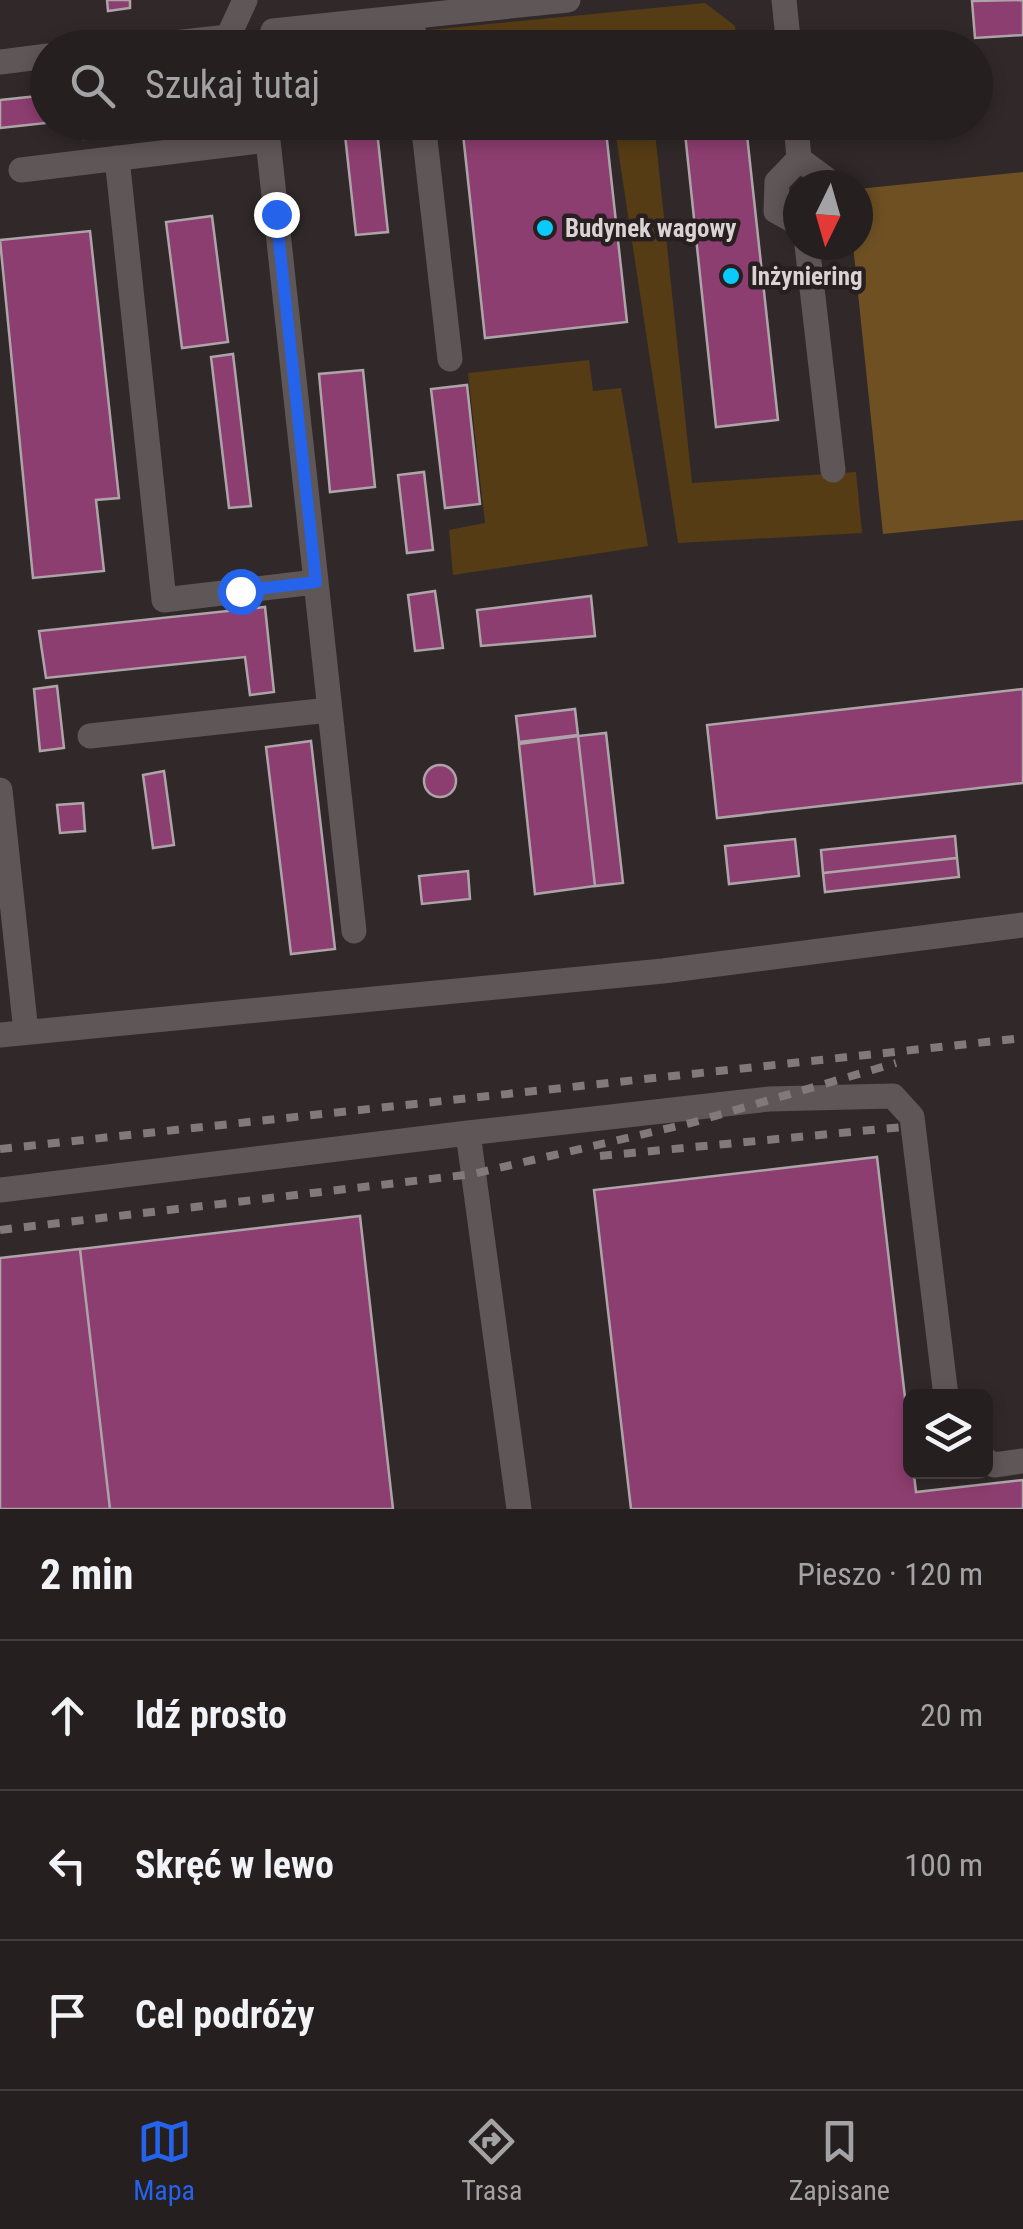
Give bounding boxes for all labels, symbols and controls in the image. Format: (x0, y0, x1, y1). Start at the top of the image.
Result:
search box (30, 30, 993, 140)
icon: search (65, 58, 120, 113)
text: Szukaj tutaj (145, 63, 320, 107)
north arrow (783, 170, 873, 260)
route end (254, 192, 300, 238)
place label: Budynek wagowy (565, 214, 736, 243)
marker: Budynek wagowy (534, 217, 556, 239)
place label: Inżyniering (751, 262, 863, 291)
marker: Inżyniering (720, 265, 742, 287)
route start (218, 569, 264, 615)
map controls (903, 1389, 993, 1479)
button: layers (903, 1389, 993, 1479)
text: 2 min (40, 1550, 133, 1599)
text: Pieszo · 120 m (797, 1555, 983, 1593)
icon: ahead (40, 1688, 95, 1743)
text: Idź prosto (135, 1693, 287, 1737)
text: 20 m (920, 1696, 983, 1734)
icon: left (40, 1838, 95, 1893)
text: Skręć w lewo (135, 1843, 334, 1887)
text: 100 m (904, 1846, 983, 1884)
icon: arrive (40, 1988, 95, 2043)
text: Cel podróży (135, 1993, 314, 2037)
tab: Mapa (133, 2114, 195, 2207)
tab: Trasa (461, 2114, 522, 2207)
tab: Zapisane (789, 2114, 890, 2207)

